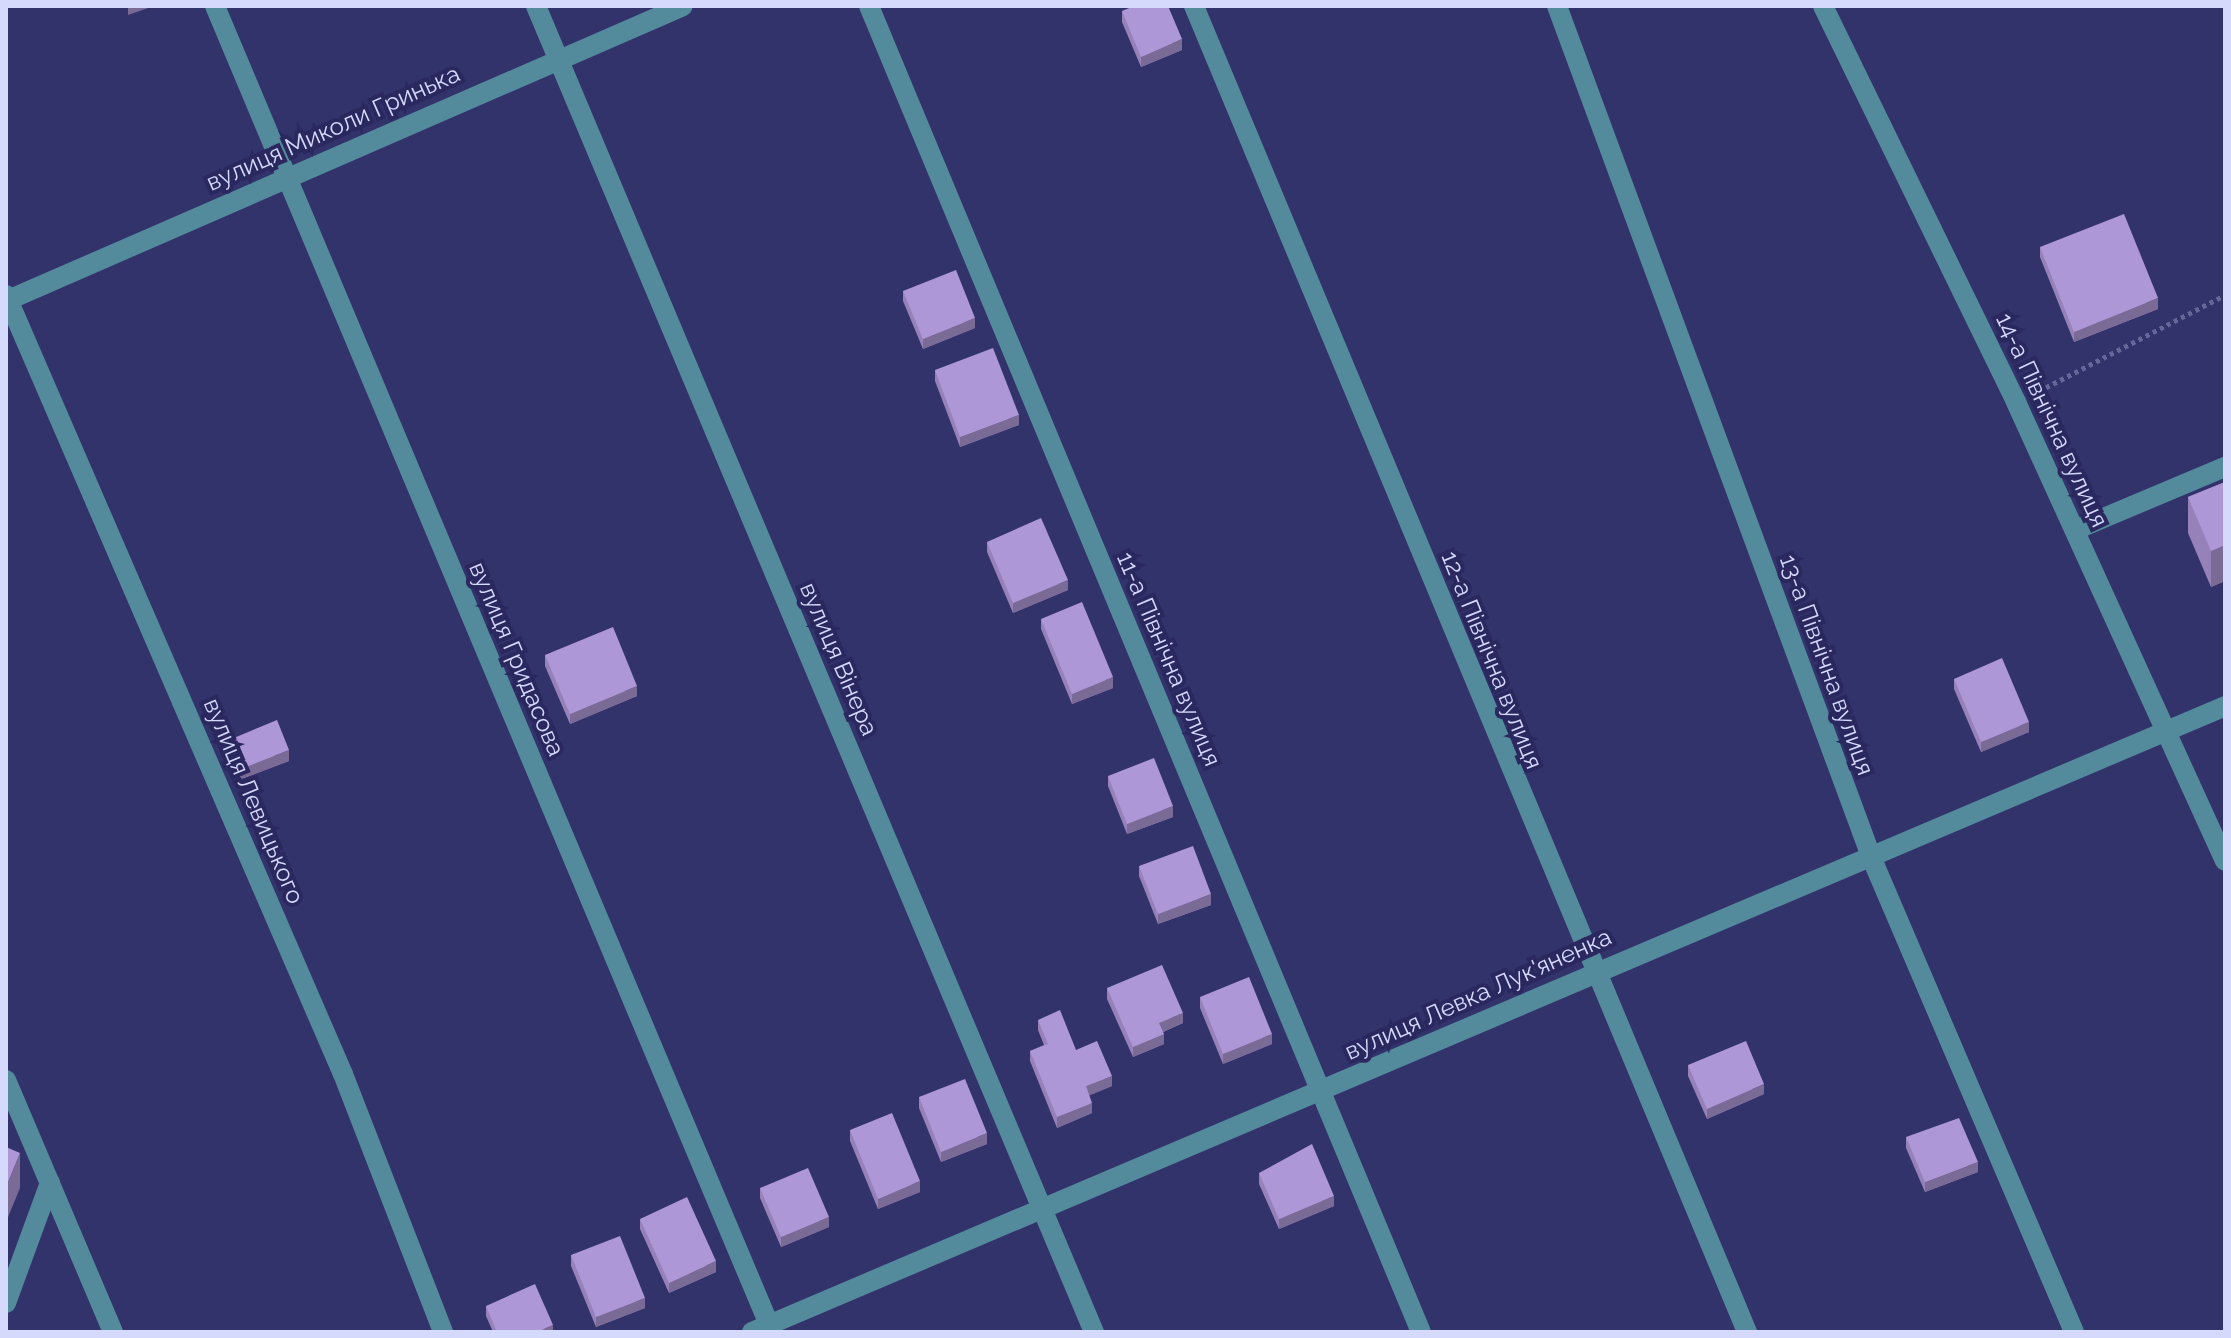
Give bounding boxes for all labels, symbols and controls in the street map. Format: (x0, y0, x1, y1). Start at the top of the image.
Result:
street label: вулиця Миколи Гринька (202, 59, 464, 197)
street label: 14-а Північна вулиця (1990, 308, 2114, 532)
street label: 12-а Північна вулиця (1435, 547, 1549, 773)
street label: 11-а Північна вулиця (1111, 548, 1227, 770)
street label: 13-а Північна вулиця (1774, 551, 1880, 779)
street label: вулиця Гридасова (463, 558, 571, 760)
street label: вулиця Вінера (794, 578, 884, 740)
street label: вулиця Левицького (198, 694, 310, 908)
street label: вулиця Левка Лук'яненка (1340, 922, 1616, 1066)

